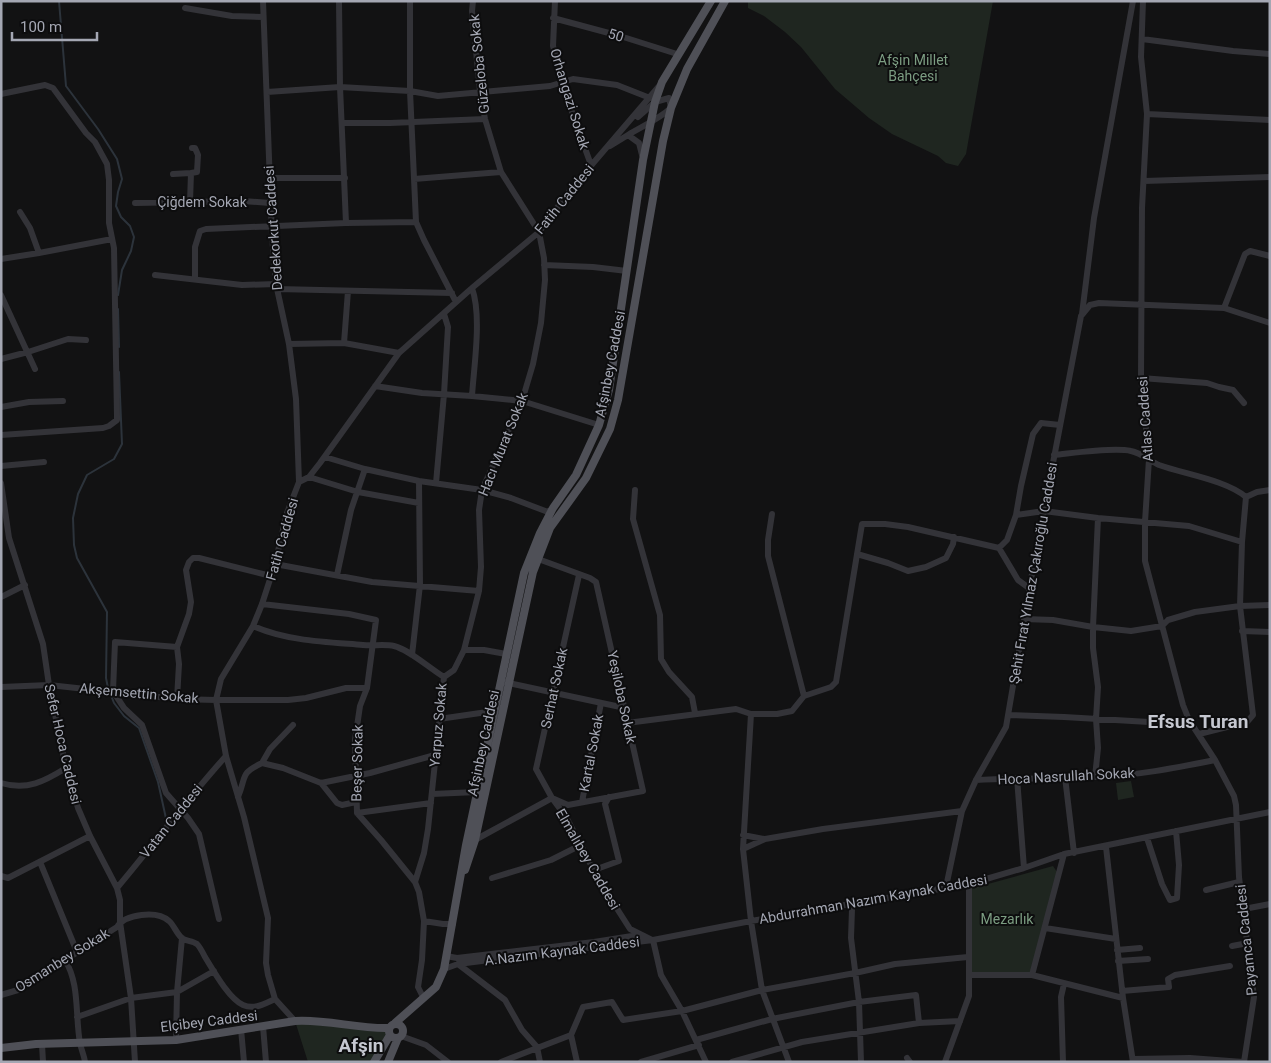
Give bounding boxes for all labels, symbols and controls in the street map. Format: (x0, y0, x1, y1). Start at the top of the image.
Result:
scale bar (12, 10, 98, 42)
street label: Güzeloba Sokak (466, 13, 492, 115)
text: 100 m (20, 18, 62, 36)
street label: 50 (606, 25, 626, 45)
street label: Orhangazi Sokak (547, 47, 593, 152)
park label: Afşin Millet Bahçesi (878, 52, 949, 84)
street label: Fatih Caddesi (531, 161, 597, 237)
street label: Dedekorkut Caddesi (261, 165, 285, 291)
street label: Çiğdem Sokak (157, 194, 248, 210)
street label: Afşinbey Caddesi (592, 309, 628, 419)
street label: Atlas Caddesi (1134, 376, 1156, 462)
street label: Hacı Murat Sokak (475, 389, 531, 498)
street label: Şehit Fırat Yılmaz Çakıroğlu Caddesi (1006, 461, 1060, 685)
street label: Fatih Caddesi (263, 496, 301, 582)
street label: Serhat Sokak (538, 645, 571, 730)
street label: Yeşiloba Sokak (604, 649, 640, 746)
street label: Akşemsettin Sokak (79, 680, 200, 706)
street label: Yarpuz Sokak (426, 681, 450, 768)
street label: Sefer Hoca Caddesi (41, 682, 85, 806)
street label: Afşinbey Caddesi (464, 688, 502, 798)
district label: Efsus Turan (1148, 710, 1248, 733)
street label: Kartal Sokak (576, 712, 607, 793)
street label: Beşer Sokak (348, 723, 366, 802)
street label: Hoca Nasrullah Sokak (997, 764, 1136, 788)
street label: Vatan Caddesi (136, 781, 206, 861)
street label: Elmalıbey Caddesi (553, 806, 623, 912)
street label: Abdurrahman Nazım Kaynak Caddesi (758, 871, 988, 927)
street label: Payamca Caddesi (1232, 884, 1260, 996)
park label: Mezarlık (981, 911, 1034, 927)
street label: Osmanbey Sokak (12, 924, 113, 995)
street label: A.Nazım Kaynak Caddesi (484, 934, 640, 968)
street label: Elçibey Caddesi (159, 1007, 259, 1035)
district label: Afşin (338, 1034, 384, 1057)

